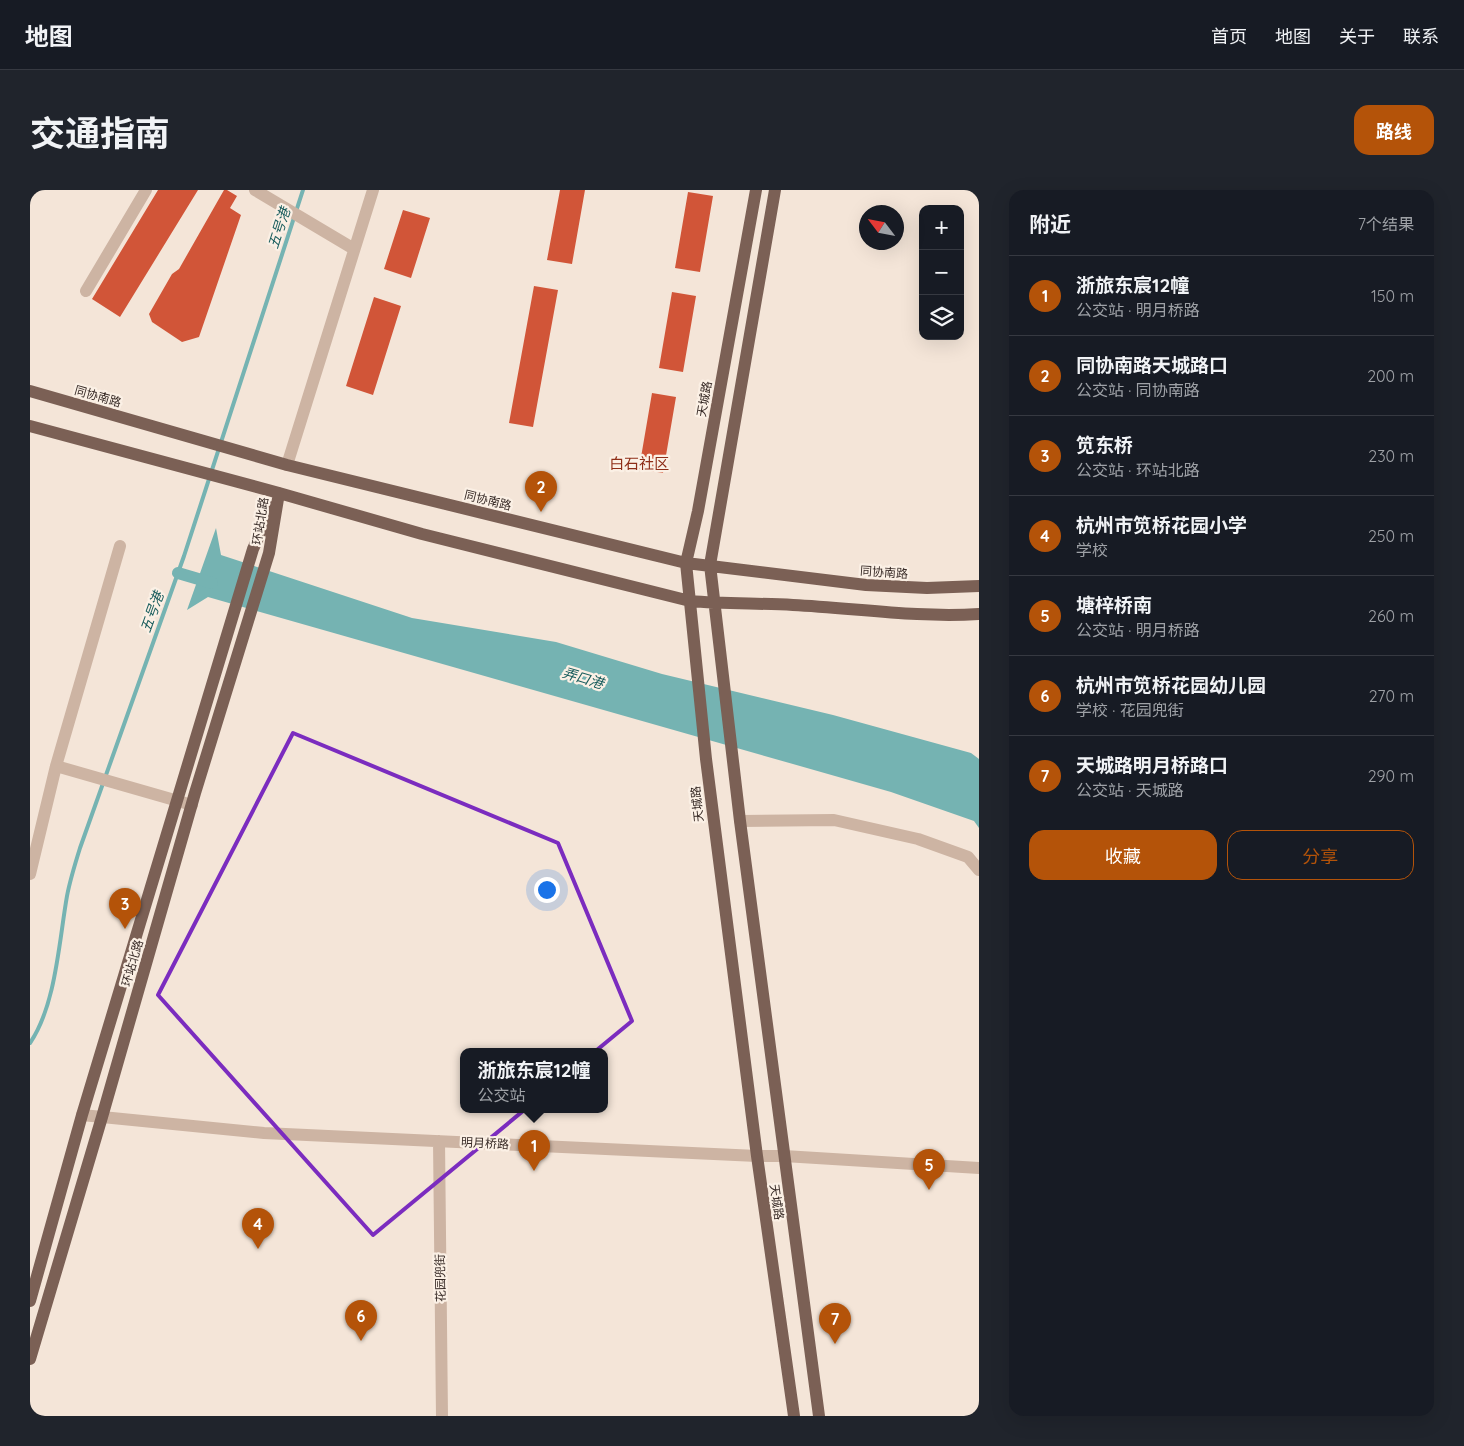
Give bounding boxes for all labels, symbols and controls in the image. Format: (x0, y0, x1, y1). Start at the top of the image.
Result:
text: 地图 (25, 21, 73, 51)
text: 首页 (1211, 25, 1247, 48)
text: 地图 (1275, 25, 1311, 48)
text: 关于 (1339, 25, 1375, 48)
text: 联系 (1403, 25, 1439, 48)
button: 路线 (1354, 105, 1434, 155)
text: 交通指南 (30, 111, 170, 155)
water label: 五号港 (264, 203, 295, 251)
north arrow (859, 205, 904, 250)
map controls (919, 205, 964, 340)
button: + (919, 205, 964, 250)
text: 附近 (1029, 211, 1071, 237)
text: 7个结果 (1358, 214, 1414, 234)
button: − (919, 250, 964, 295)
text: 浙旅东宸12幢 (1076, 273, 1189, 297)
text: 1 (1042, 286, 1048, 306)
text: 150 m (1371, 286, 1414, 306)
button: layers (919, 295, 964, 340)
text: 公交站 · 明月桥路 (1076, 300, 1200, 320)
text: 同协南路天城路口 (1076, 353, 1228, 377)
text: 2 (1040, 366, 1050, 386)
text: 200 m (1367, 366, 1414, 386)
street label: 天城路 (693, 380, 715, 418)
text: 公交站 · 同协南路 (1076, 380, 1200, 400)
street label: 同协南路 (73, 382, 123, 410)
text: 笕东桥 (1076, 433, 1133, 457)
text: 3 (1041, 446, 1049, 466)
text: 230 m (1368, 446, 1414, 466)
district label: 白石社区 (609, 454, 669, 473)
text: 公交站 · 环站北路 (1076, 460, 1200, 480)
pin: 2 (525, 471, 557, 512)
street label: 同协南路 (463, 487, 513, 513)
street label: 环站北路 (249, 496, 271, 546)
text: 杭州市笕桥花园小学 (1076, 513, 1247, 537)
text: 4 (1040, 526, 1050, 546)
text: 250 m (1368, 526, 1414, 546)
text: 学校 (1076, 540, 1108, 560)
street label: 同协南路 (860, 563, 908, 581)
water label: 五号港 (136, 587, 168, 635)
text: 塘梓桥南 (1076, 593, 1152, 617)
text: 5 (1040, 606, 1050, 626)
text: 260 m (1368, 606, 1414, 626)
text: 公交站 · 明月桥路 (1076, 620, 1200, 640)
water label: 弄口港 (560, 663, 608, 693)
text: 杭州市笕桥花园幼儿园 (1076, 673, 1266, 697)
text: 6 (1041, 686, 1049, 706)
text: 270 m (1369, 686, 1414, 706)
text: 学校 · 花园兜街 (1076, 700, 1184, 720)
text: 天城路明月桥路口 (1076, 753, 1228, 777)
text: 7 (1041, 766, 1049, 786)
text: 290 m (1368, 766, 1414, 786)
text: 公交站 · 天城路 (1076, 780, 1184, 800)
street label: 天城路 (688, 785, 706, 823)
button: 收藏 (1029, 830, 1217, 880)
button: 分享 (1227, 830, 1414, 880)
your location (534, 877, 560, 903)
pin: 3 (109, 888, 141, 929)
street label: 环站北路 (118, 938, 146, 988)
popup (460, 1048, 608, 1113)
text: 浙旅东宸12幢 (477, 1058, 591, 1082)
text: 公交站 (477, 1085, 525, 1105)
pin: 1 (518, 1130, 550, 1171)
street label: 明月桥路 (461, 1134, 509, 1152)
pin: 5 (913, 1149, 945, 1190)
street label: 天城路 (767, 1183, 787, 1221)
pin: 4 (242, 1208, 274, 1249)
street label: 花园兜街 (432, 1254, 448, 1302)
pin: 6 (345, 1300, 377, 1341)
pin: 7 (819, 1303, 851, 1344)

